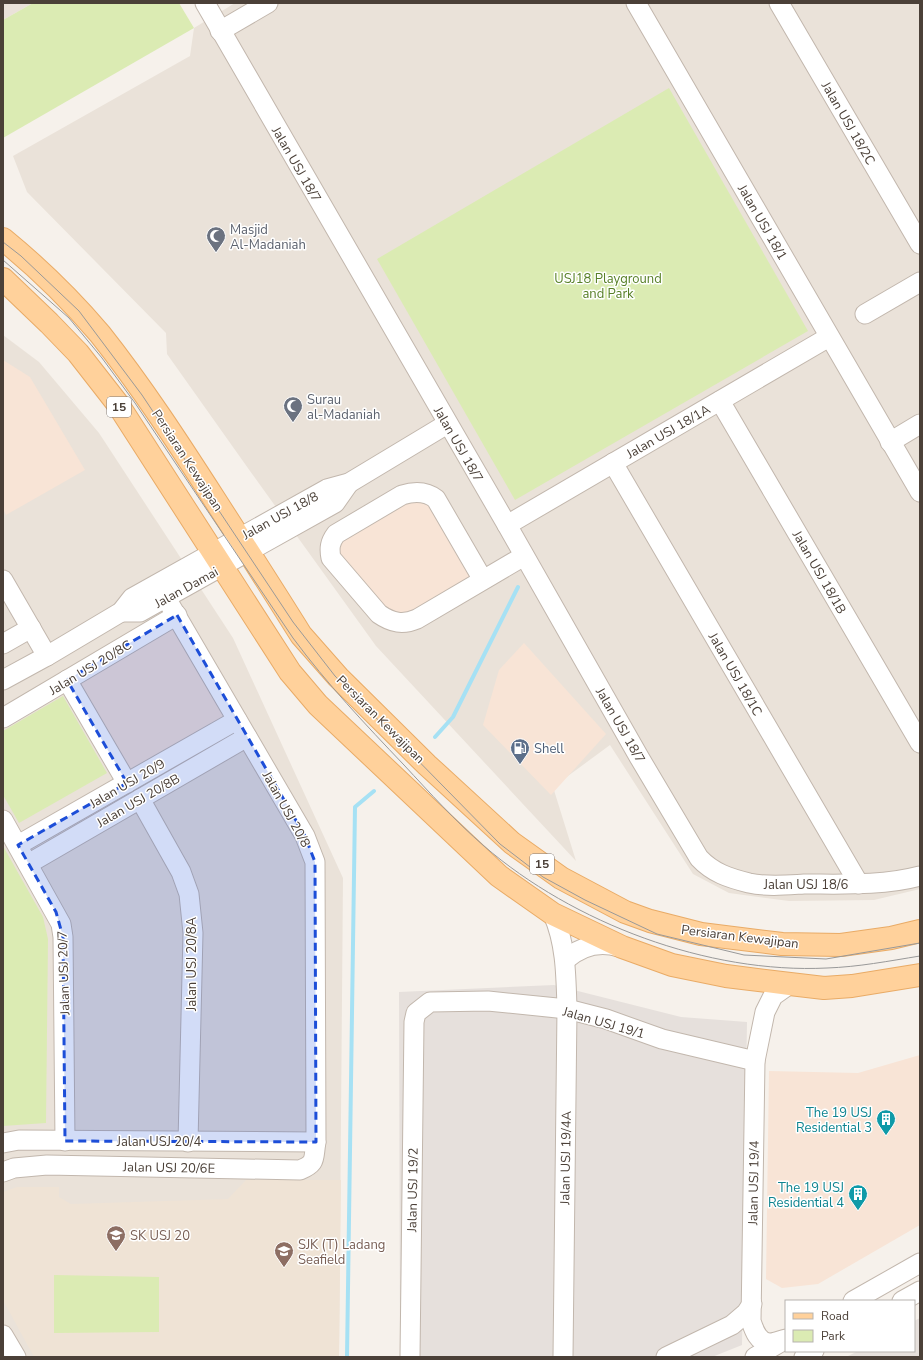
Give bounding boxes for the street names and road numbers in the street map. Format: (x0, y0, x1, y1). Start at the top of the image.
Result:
street label: Jalan USJ 18/2C (817, 78, 879, 169)
street label: Jalan USJ 18/7 (267, 123, 325, 206)
street label: Jalan USJ 18/1 (733, 181, 791, 264)
road number: 15 (107, 397, 131, 417)
street label: Jalan USJ 18/1A (622, 400, 714, 464)
street label: Jalan USJ 18/7 (429, 403, 487, 486)
street label: Persiaran Kewajipan (147, 406, 227, 515)
street label: Jalan USJ 18/8 (238, 487, 322, 545)
street label: Jalan USJ 18/1B (788, 527, 850, 617)
street label: Jalan Damai (151, 563, 222, 613)
street label: Jalan USJ 18/1C (704, 629, 766, 720)
street label: Jalan USJ 20/8C (45, 636, 135, 700)
street label: Persiaran Kewajipan (332, 672, 428, 768)
street label: Jalan USJ 18/7 (591, 684, 649, 767)
street label: Jalan USJ 20/9 (86, 755, 169, 813)
street label: Jalan USJ 20/8 (257, 767, 315, 851)
street label: Jalan USJ 20/8B (93, 770, 183, 832)
road number: 15 (530, 854, 554, 874)
street label: Jalan USJ 18/6 (763, 876, 848, 894)
street label: Jalan USJ 20/8A (183, 916, 201, 1012)
street label: Persiaran Kewajipan (680, 921, 800, 953)
street label: Jalan USJ 20/7 (54, 930, 75, 1017)
street label: Jalan USJ 19/1 (560, 1002, 647, 1043)
street label: Jalan USJ 19/4A (556, 1110, 576, 1206)
street label: Jalan USJ 20/4 (116, 1133, 201, 1151)
street label: Jalan USJ 19/4 (744, 1140, 764, 1226)
street label: Jalan USJ 19/2 (403, 1148, 423, 1233)
street label: Jalan USJ 20/6E (122, 1158, 215, 1178)

